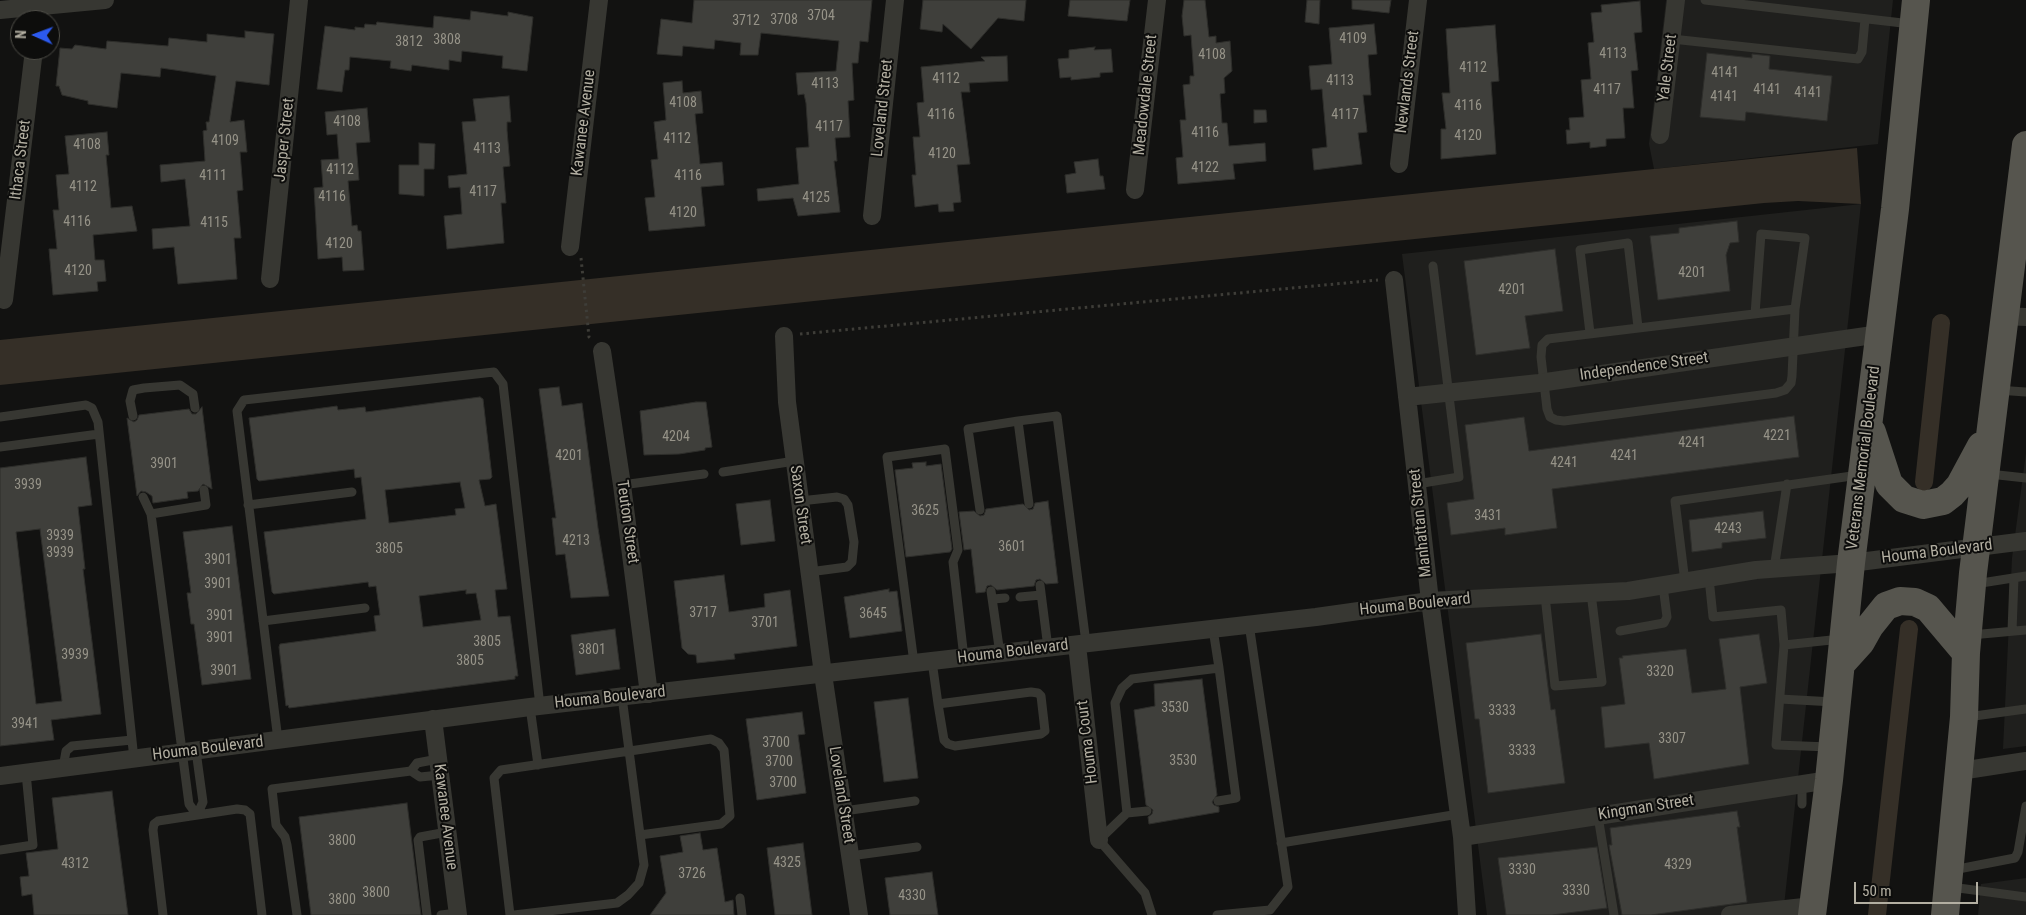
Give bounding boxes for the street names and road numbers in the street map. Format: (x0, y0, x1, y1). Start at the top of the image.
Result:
street label: Newlands Street (1392, 30, 1424, 134)
street label: Yale Street (1654, 33, 1682, 103)
street label: Meadowdale Street (1130, 34, 1162, 156)
street label: Loveland Street (868, 58, 898, 158)
street label: Kawanee Avenue (568, 69, 600, 177)
street label: Jasper Street (271, 97, 299, 183)
street label: Ithaca Street (7, 119, 35, 201)
street label: Independence Street (1579, 348, 1709, 386)
street label: Veterans Memorial Boulevard (1843, 365, 1885, 551)
street label: Saxon Street (785, 464, 815, 546)
street label: Manhattan Street (1406, 468, 1436, 578)
street label: Teuton Street (612, 479, 642, 565)
street label: Houma Boulevard (1880, 536, 1994, 568)
street label: Houma Boulevard (1358, 590, 1472, 620)
street label: Houma Boulevard (956, 636, 1070, 668)
street label: Houma Boulevard (553, 683, 667, 713)
street label: Houma Court (1073, 699, 1103, 785)
street label: Houma Boulevard (151, 733, 265, 765)
street label: Loveland Street (824, 745, 858, 845)
street label: Kawanee Avenue (429, 763, 461, 871)
street label: Kingman Street (1597, 791, 1695, 825)

